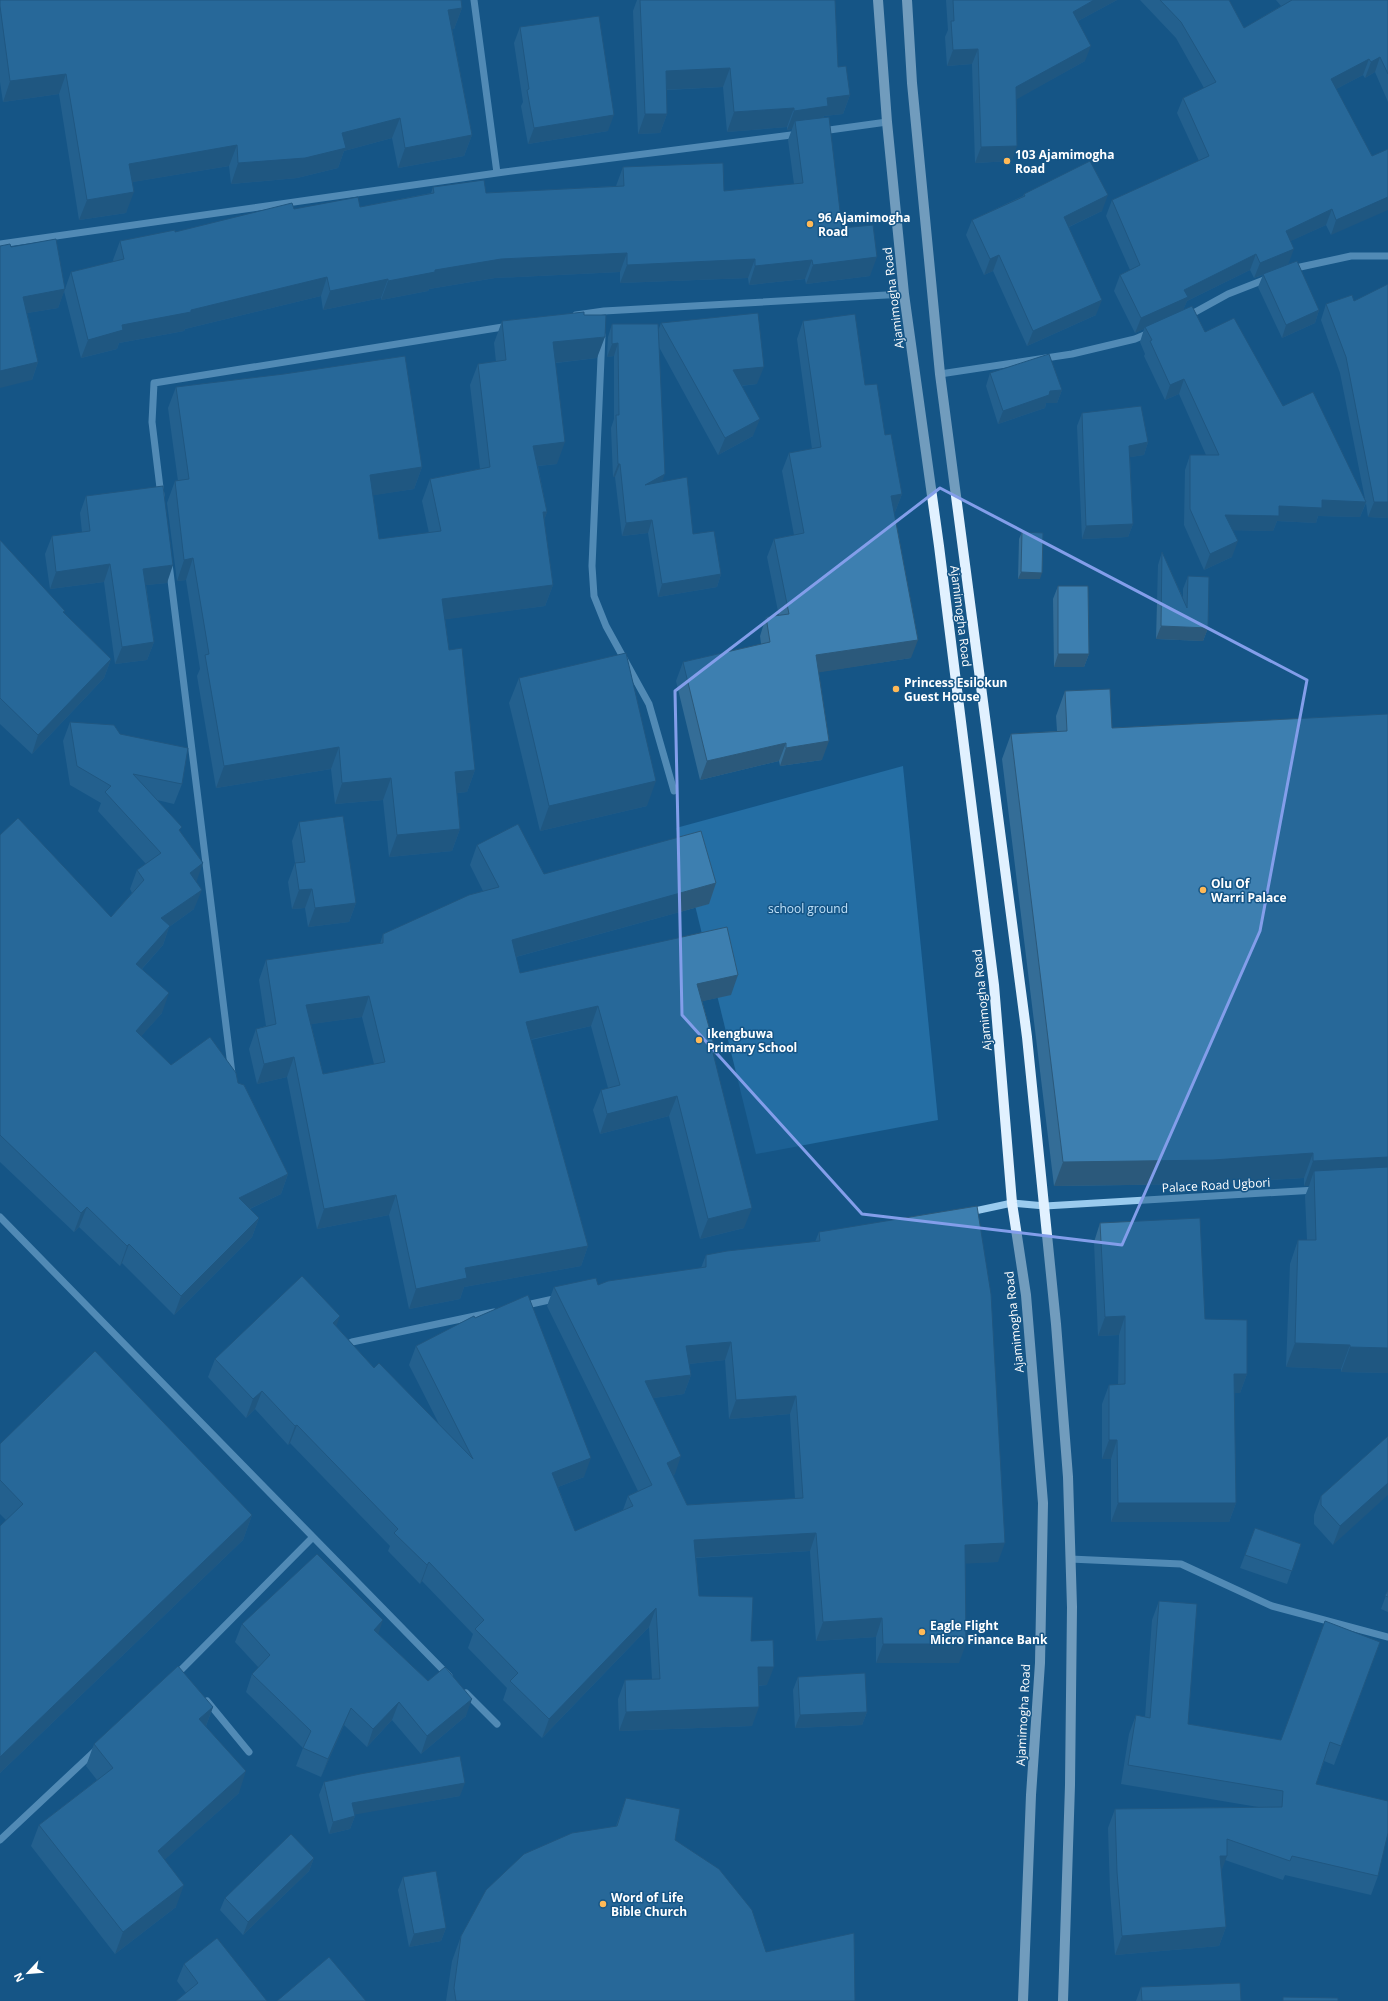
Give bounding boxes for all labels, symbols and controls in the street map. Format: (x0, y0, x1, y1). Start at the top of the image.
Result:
place label: 103 Ajamimogha Road (1015, 146, 1114, 177)
marker: 103 Ajamimogha Road (1002, 156, 1012, 166)
place label: 96 Ajamimogha Road (818, 209, 911, 240)
marker: 96 Ajamimogha Road (805, 219, 815, 229)
street label: Ajamimogha Road (878, 246, 908, 350)
street label: Ajamimogha Road (946, 564, 976, 668)
place label: Princess Esilokun Guest House (904, 674, 1008, 705)
marker: Princess Esilokun Guest House (891, 684, 901, 694)
place label: Olu Of Warri Palace (1211, 875, 1286, 906)
marker: Olu Of Warri Palace (1198, 885, 1208, 895)
park label: school ground (768, 900, 848, 917)
street label: Ajamimogha Road (968, 948, 996, 1052)
place label: Ikengbuwa Primary School (707, 1025, 797, 1056)
marker: Ikengbuwa Primary School (694, 1035, 704, 1045)
street label: Palace Road Ugbori (1161, 1174, 1271, 1196)
street label: Ajamimogha Road (1000, 1270, 1028, 1374)
place label: Eagle Flight Micro Finance Bank (930, 1617, 1048, 1648)
marker: Eagle Flight Micro Finance Bank (917, 1627, 927, 1637)
street label: Ajamimogha Road (1012, 1664, 1034, 1766)
place label: Word of Life Bible Church (611, 1889, 687, 1920)
marker: Word of Life Bible Church (598, 1899, 608, 1909)
north arrow (8, 1953, 48, 1993)
text: N (10, 1970, 27, 1985)

